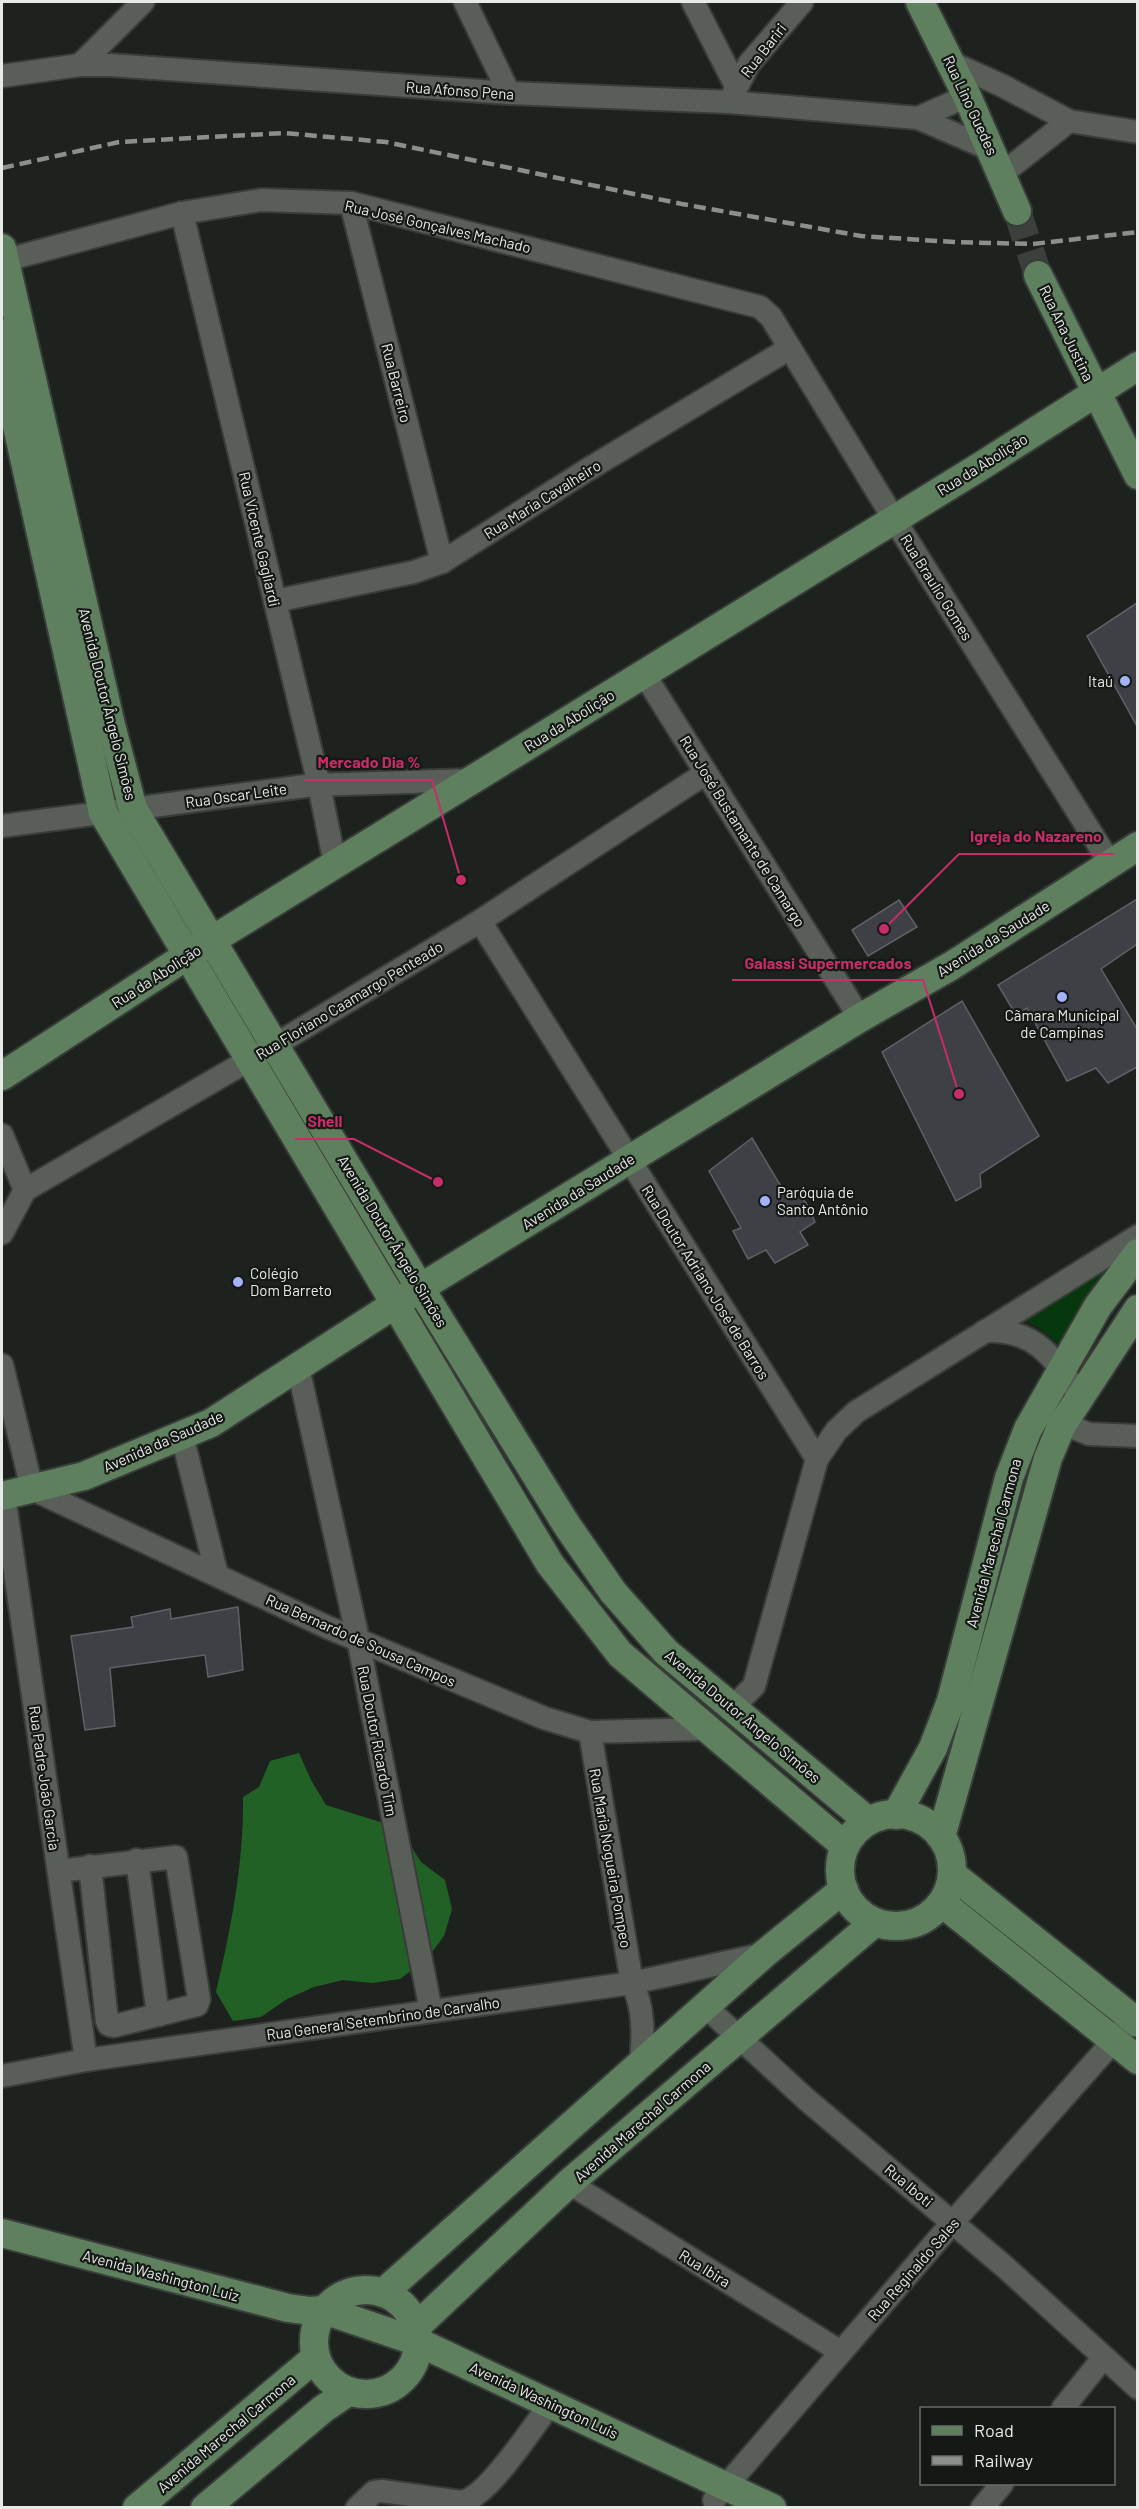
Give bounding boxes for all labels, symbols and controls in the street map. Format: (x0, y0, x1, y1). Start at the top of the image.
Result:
street label: Rua Bariri (736, 19, 790, 81)
street label: Rua Lino Guedes (940, 52, 1002, 158)
street label: Rua Afonso Pena (405, 77, 515, 103)
street label: Rua José Gonçalves Machado (343, 196, 533, 256)
street label: Rua Ana Justina (1036, 282, 1098, 384)
street label: Rua Barreiro (378, 341, 416, 425)
street label: Rua da Abolição (934, 429, 1030, 499)
street label: Rua Maria Cavalheiro (480, 456, 604, 542)
street label: Rua Vicente Gagliardi (236, 470, 284, 608)
street label: Rua Braulio Gomes (897, 531, 977, 643)
street label: Avenida Doutor Ângelo Simões (75, 606, 141, 802)
place label: Itaú (1088, 672, 1113, 690)
marker: Itaú (1118, 674, 1132, 688)
street label: Rua da Abolição (521, 685, 617, 755)
street label: Rua José Bustamante de Camargo (676, 732, 810, 930)
callout: Mercado Dia % (305, 746, 432, 780)
text: Mercado Dia % (317, 752, 421, 771)
street label: Rua Oscar Leite (184, 779, 288, 811)
callout: Igreja do Nazareno (959, 820, 1114, 854)
text: Igreja do Nazareno (970, 826, 1102, 845)
street label: Avenida da Saudade (933, 896, 1053, 980)
street label: Rua Floriano Caamargo Penteado (252, 937, 446, 1063)
street label: Rua da Abolição (108, 940, 204, 1012)
callout: Galassi Supermercados (732, 946, 923, 980)
text: Galassi Supermercados (745, 953, 911, 972)
marker: Cãmara Municipal de Campinas (1055, 990, 1069, 1004)
place label: Cãmara Municipal de Campinas (1005, 1006, 1119, 1041)
callout: Shell (295, 1105, 354, 1139)
text: Shell (308, 1111, 342, 1130)
street label: Avenida da Saudade (518, 1149, 638, 1233)
street label: Avenida Doutor Ângelo Simões (334, 1152, 452, 1330)
street label: Rua Doutor Adriano José de Barros (639, 1181, 773, 1383)
place label: Paróquia de Santo Antônio (777, 1183, 868, 1218)
marker: Paróquia de Santo Antônio (758, 1194, 772, 1208)
place label: Colégio Dom Barreto (250, 1264, 332, 1299)
marker: Colégio Dom Barreto (231, 1275, 245, 1289)
street label: Avenida da Saudade (100, 1406, 226, 1476)
street label: Avenida Marechal Carmona (962, 1456, 1024, 1630)
street label: Rua Bernardo de Sousa Campos (263, 1590, 459, 1690)
street label: Avenida Doutor Ângelo Simões (662, 1646, 824, 1786)
street label: Rua Doutor Ricardo Tim (355, 1664, 401, 1818)
street label: Rua Padre João Garcia (26, 1704, 64, 1852)
street label: Rua Maria Nogueira Pompeo (586, 1767, 636, 1949)
street label: Rua General Setembrino de Carvalho (265, 1993, 501, 2043)
street label: Avenida Marechal Carmona (570, 2057, 714, 2185)
street label: Rua Iboti (881, 2160, 937, 2210)
street label: Rua Reginaldo Sales (863, 2214, 963, 2324)
street label: Avenida Washington Luiz (81, 2245, 242, 2305)
street label: Rua Ibira (676, 2245, 734, 2291)
street label: Avenida Washington Luis (467, 2358, 621, 2442)
street label: Avenida Marechal Carmona (153, 2370, 299, 2496)
legend (920, 2407, 1115, 2485)
text: Road (974, 2419, 1014, 2441)
text: Railway (974, 2449, 1033, 2471)

